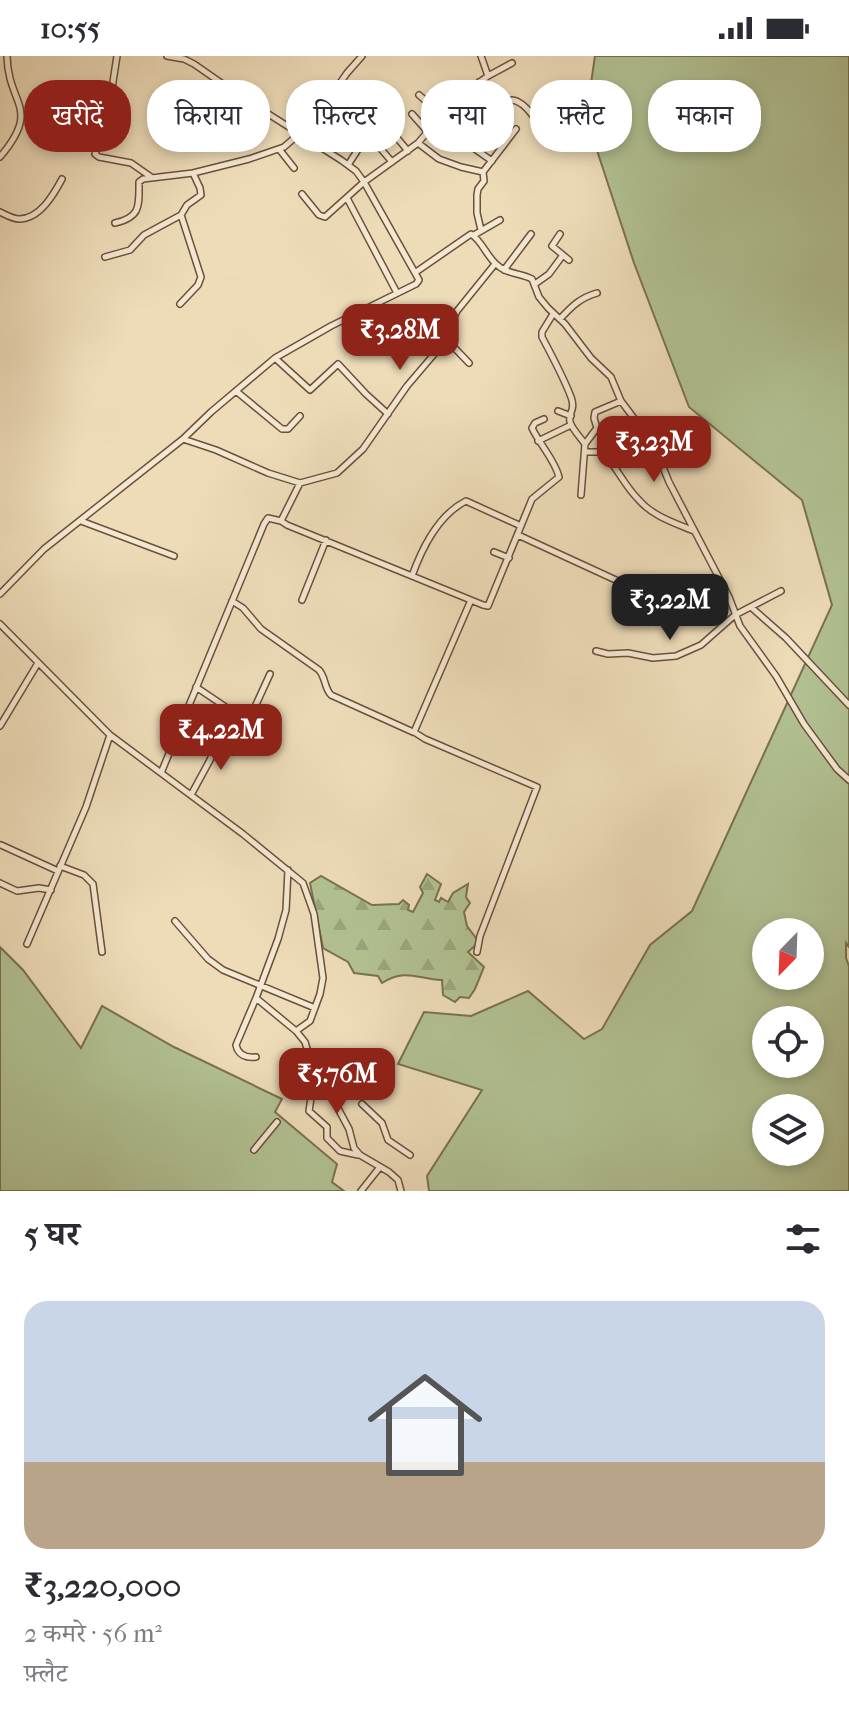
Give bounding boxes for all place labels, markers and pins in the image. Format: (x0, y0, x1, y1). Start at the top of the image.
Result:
pin: ₹3.28M (335, 304, 465, 372)
pin: ₹3.23M (589, 416, 719, 484)
pin: ₹3.22M (605, 574, 735, 642)
pin: ₹4.22M (156, 704, 286, 772)
pin: ₹5.76M (272, 1048, 402, 1116)

